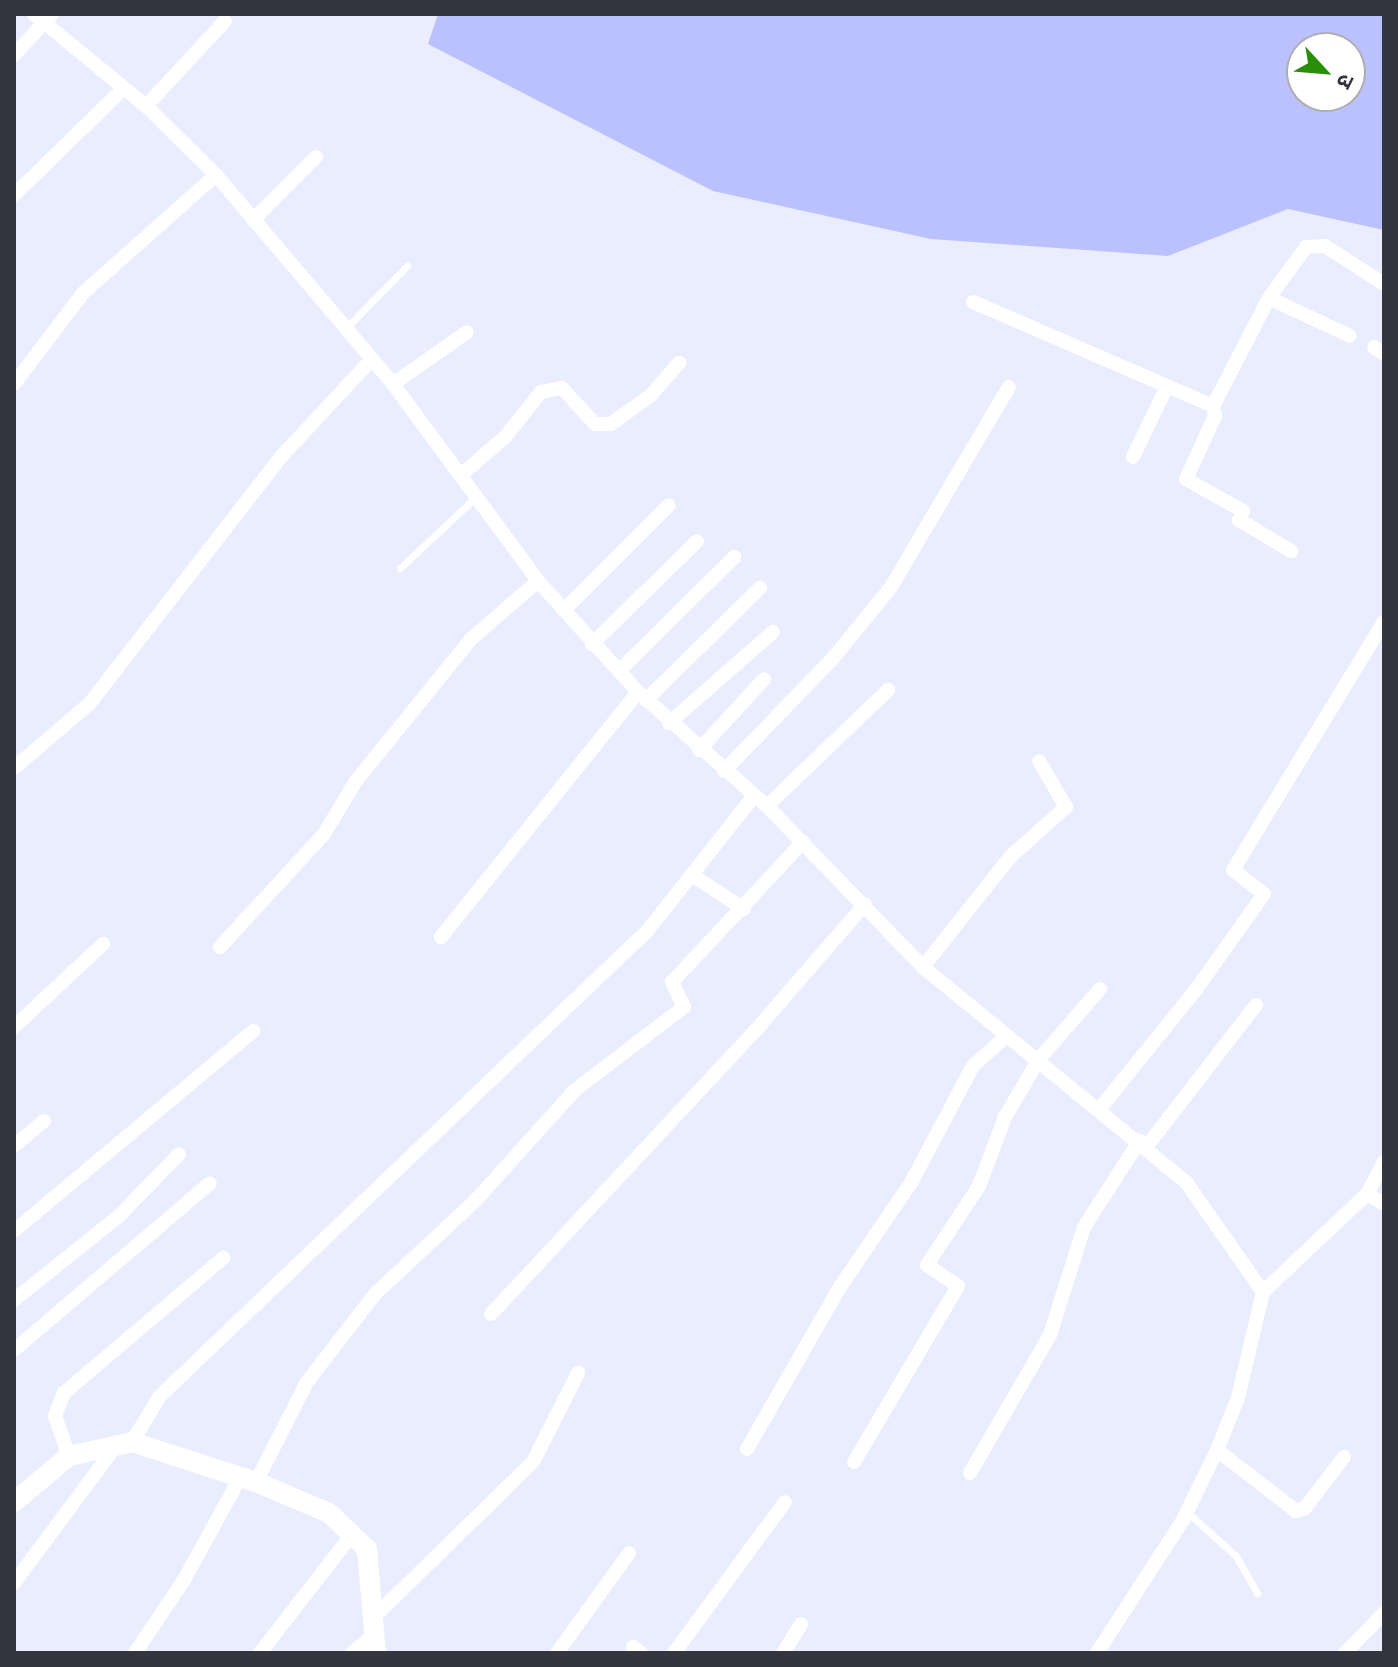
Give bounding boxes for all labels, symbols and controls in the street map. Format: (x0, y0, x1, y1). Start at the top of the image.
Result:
north arrow (1286, 32, 1366, 112)
text: उ (1330, 70, 1362, 94)

